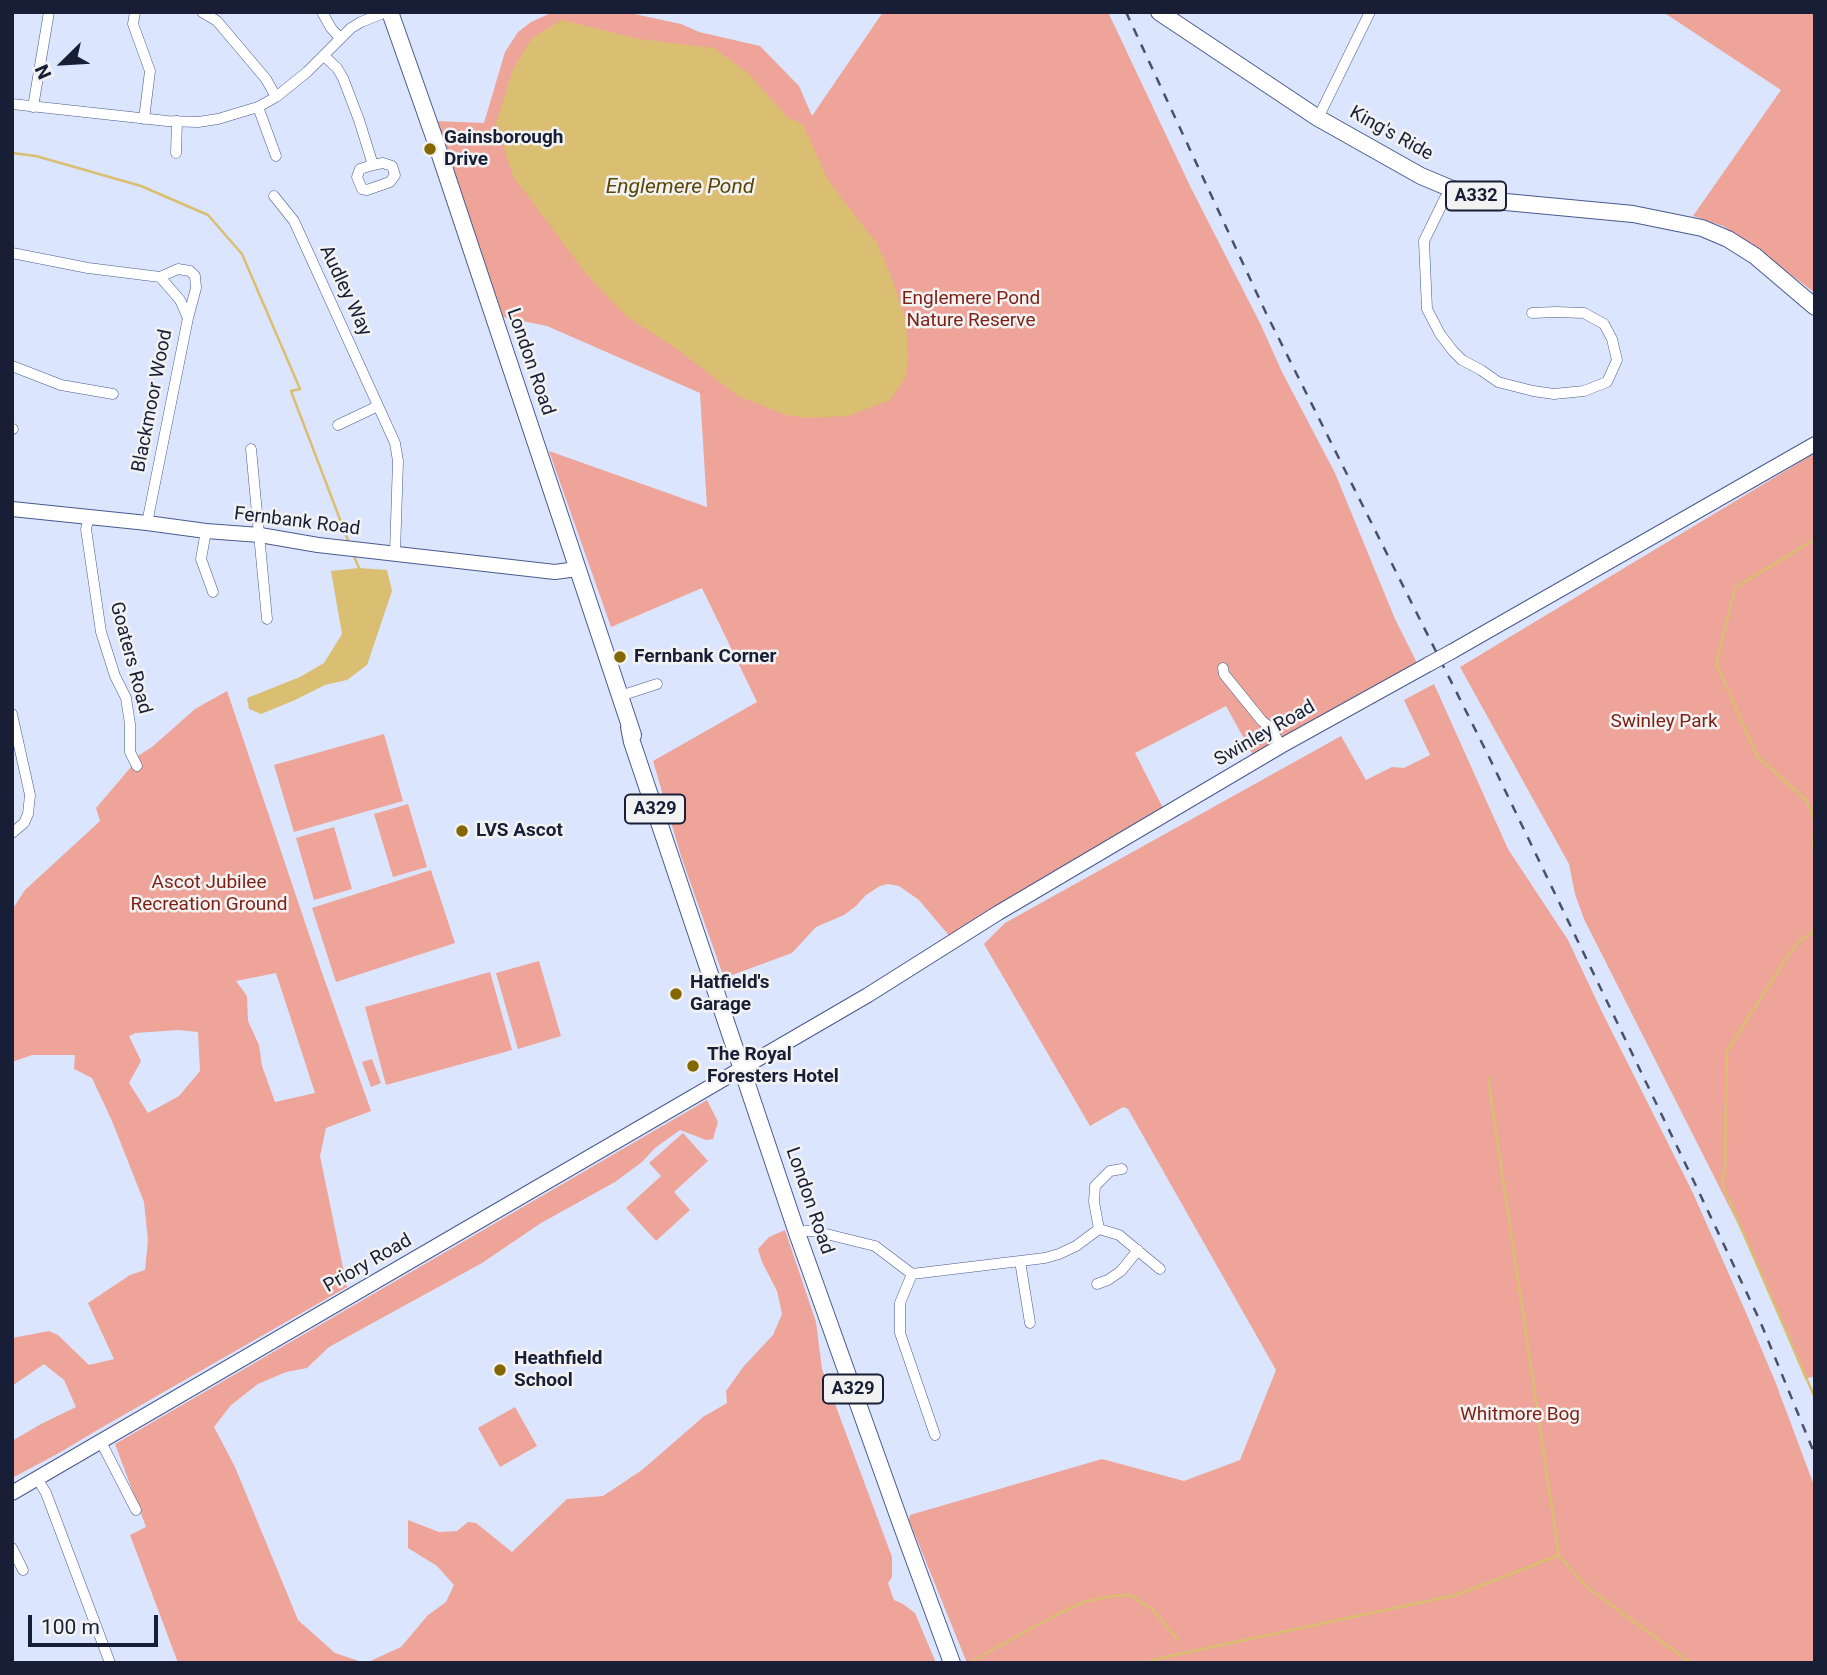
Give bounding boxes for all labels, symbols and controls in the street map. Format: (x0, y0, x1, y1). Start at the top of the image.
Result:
north arrow (28, 28, 98, 98)
text: N (30, 61, 57, 83)
street label: King's Ride (1345, 102, 1437, 166)
place label: Gainsborough Drive (444, 127, 564, 171)
marker: Gainsborough Drive (422, 141, 438, 157)
water label: Englemere Pond (606, 175, 754, 201)
road number: A332 (1446, 182, 1506, 210)
street label: Audley Way (314, 242, 376, 340)
park label: Englemere Pond Nature Reserve (902, 288, 1040, 332)
street label: London Road (501, 305, 559, 419)
street label: Blackmoor Wood (128, 328, 178, 474)
street label: Fernbank Road (233, 503, 361, 541)
street label: Goaters Road (104, 600, 156, 716)
place label: Fernbank Corner (634, 646, 776, 668)
marker: Fernbank Corner (612, 649, 628, 665)
street label: Swinley Road (1211, 696, 1319, 772)
park label: Swinley Park (1610, 711, 1718, 733)
road number: A329 (625, 794, 685, 824)
place label: LVS Ascot (476, 820, 563, 842)
marker: LVS Ascot (454, 823, 470, 839)
park label: Ascot Jubilee Recreation Ground (131, 872, 287, 916)
place label: Hatfield's Garage (690, 972, 770, 1016)
marker: Hatfield's Garage (668, 986, 684, 1002)
place label: The Royal Foresters Hotel (707, 1044, 839, 1088)
marker: The Royal Foresters Hotel (685, 1058, 701, 1074)
street label: London Road (780, 1144, 838, 1258)
street label: Priory Road (320, 1230, 416, 1298)
place label: Heathfield School (514, 1348, 602, 1392)
marker: Heathfield School (492, 1362, 508, 1378)
road number: A329 (823, 1374, 883, 1404)
park label: Whitmore Bog (1460, 1404, 1580, 1426)
scale bar (32, 1602, 161, 1646)
text: 100 m (41, 1615, 100, 1639)

